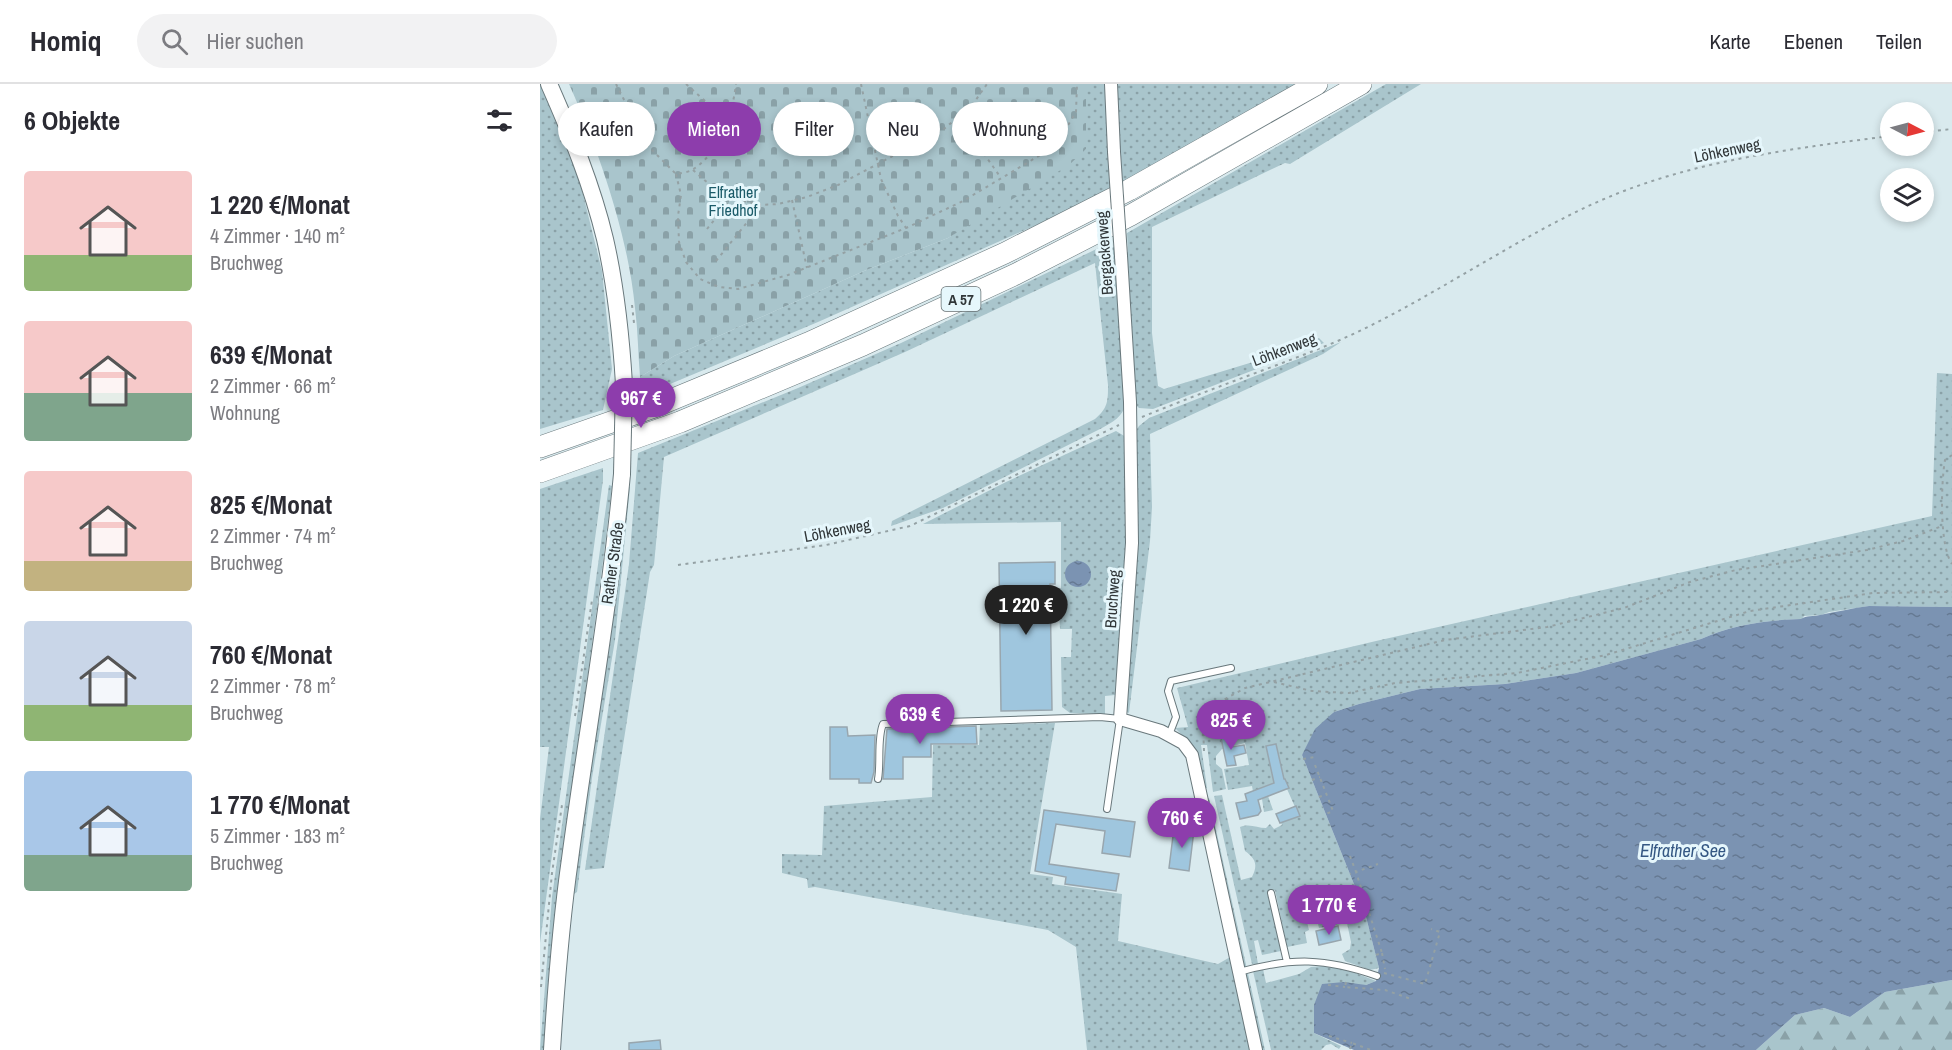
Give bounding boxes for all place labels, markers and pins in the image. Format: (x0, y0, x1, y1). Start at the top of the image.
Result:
pin: 967 € (599, 378, 683, 429)
pin: 1 220 € (971, 585, 1081, 636)
pin: 639 € (878, 694, 962, 745)
pin: 825 € (1189, 700, 1273, 751)
pin: 760 € (1140, 798, 1224, 849)
pin: 1 770 € (1274, 885, 1384, 936)

